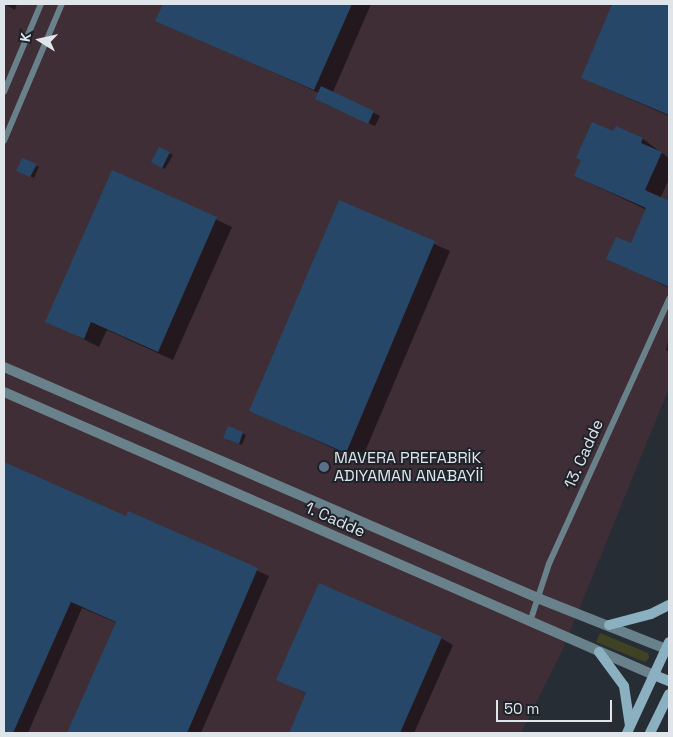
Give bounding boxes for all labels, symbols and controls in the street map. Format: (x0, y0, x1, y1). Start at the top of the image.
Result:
north arrow (15, 15, 65, 65)
text: K (16, 32, 35, 43)
street label: 13. Cadde (560, 416, 608, 492)
place label: MAVERA PREFABRİK ADIYAMAN ANABAYİİ (334, 448, 484, 486)
marker: MAVERA PREFABRİK ADIYAMAN ANABAYİİ (318, 461, 330, 473)
street label: 1. Cadde (302, 498, 368, 542)
scale bar (498, 690, 614, 722)
text: 50 m (504, 699, 539, 718)

